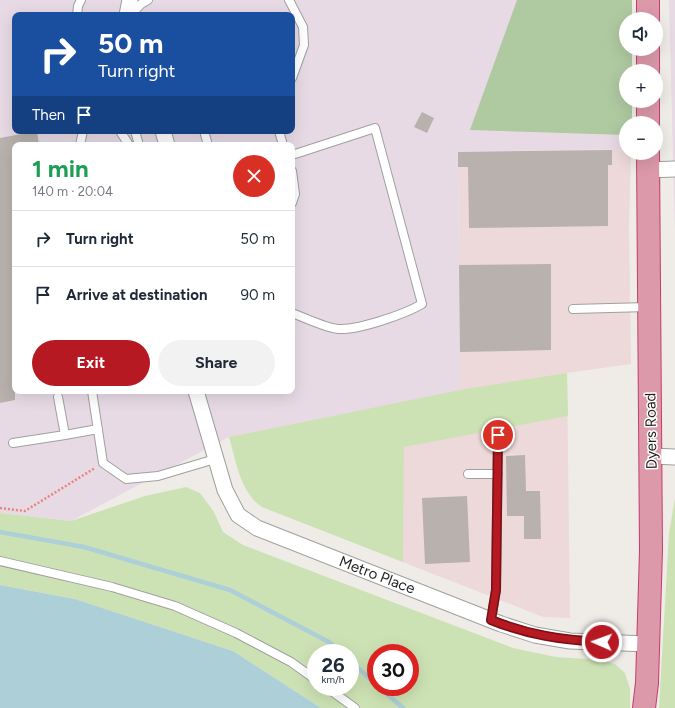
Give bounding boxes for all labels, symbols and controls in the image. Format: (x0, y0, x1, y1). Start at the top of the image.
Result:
map controls (619, 12, 663, 160)
button: sound (619, 12, 663, 56)
text: 50 m (98, 26, 164, 60)
icon: right (32, 28, 84, 80)
text: Turn right (98, 60, 175, 82)
button: + (619, 64, 663, 108)
icon: arrive (73, 104, 95, 126)
text: Then (32, 106, 65, 124)
button: − (619, 116, 663, 160)
text: 1 min (32, 154, 89, 183)
button: close (233, 155, 275, 197)
text: 140 m · 20:04 (32, 184, 113, 199)
icon: right (32, 228, 54, 250)
text: Turn right (66, 230, 134, 248)
text: 50 m (240, 230, 275, 248)
icon: arrive (32, 284, 54, 306)
text: Arrive at destination (66, 286, 207, 304)
text: 90 m (240, 286, 275, 304)
button: Exit (32, 340, 150, 386)
button: Share (158, 340, 275, 386)
street label: Dyers Road (641, 393, 661, 469)
pin (481, 418, 515, 452)
icon: arrive (487, 424, 509, 446)
street label: Metro Place (336, 552, 418, 598)
position arrow (581, 621, 623, 663)
speed limit sign: 30 (367, 644, 419, 696)
text: 26 (321, 653, 345, 677)
text: km/h (322, 673, 344, 686)

